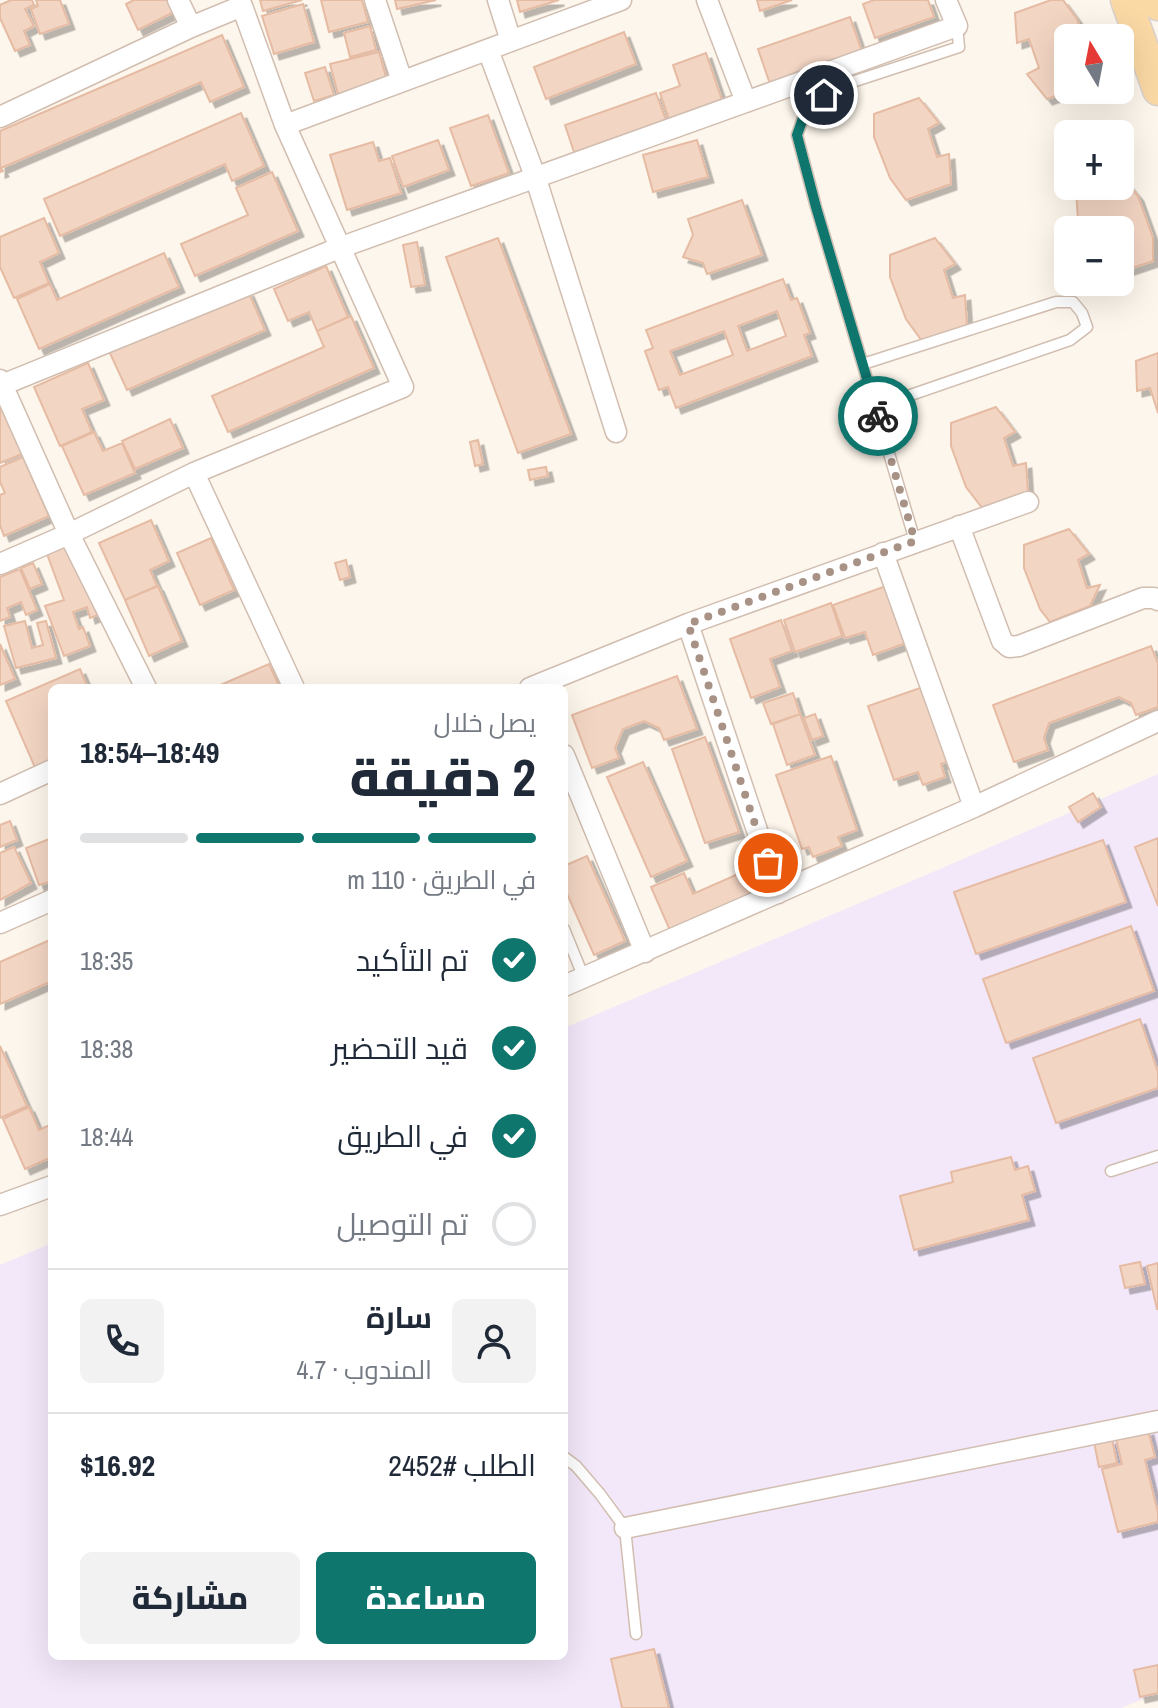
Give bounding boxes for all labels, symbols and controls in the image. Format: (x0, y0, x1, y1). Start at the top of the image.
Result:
north arrow (1054, 24, 1134, 104)
map controls (1054, 24, 1134, 296)
pin (790, 61, 858, 129)
icon: home (802, 73, 846, 117)
button: + (1054, 120, 1134, 200)
button: − (1054, 216, 1134, 296)
courier (838, 376, 918, 456)
icon: bike (856, 394, 900, 438)
text: يصل خلال (434, 705, 536, 740)
text: 18:49–18:54 (80, 732, 220, 772)
text: 2 دقيقة (349, 742, 536, 812)
pin (734, 829, 802, 897)
icon: bag (746, 841, 790, 885)
text: في الطريق · 110 m (347, 862, 536, 897)
icon: check (492, 938, 536, 982)
text: تم التأكيد (356, 940, 468, 980)
text: 18:35 (80, 943, 133, 978)
icon: check (492, 1026, 536, 1070)
text: قيد التحضير (331, 1028, 468, 1068)
text: 18:38 (80, 1031, 133, 1066)
icon: check (492, 1114, 536, 1158)
text: في الطريق (337, 1116, 468, 1156)
text: 18:44 (80, 1119, 133, 1154)
text: تم التوصيل (337, 1204, 468, 1244)
text: سارة (366, 1297, 432, 1337)
button: phone (80, 1299, 164, 1383)
button: person (452, 1299, 536, 1383)
text: المندوب · 4.7 (297, 1352, 432, 1387)
text: $16.92 (80, 1445, 155, 1485)
text: الطلب #2452 (388, 1445, 536, 1485)
button: مشاركة (80, 1552, 300, 1644)
button: مساعدة (316, 1552, 536, 1644)

